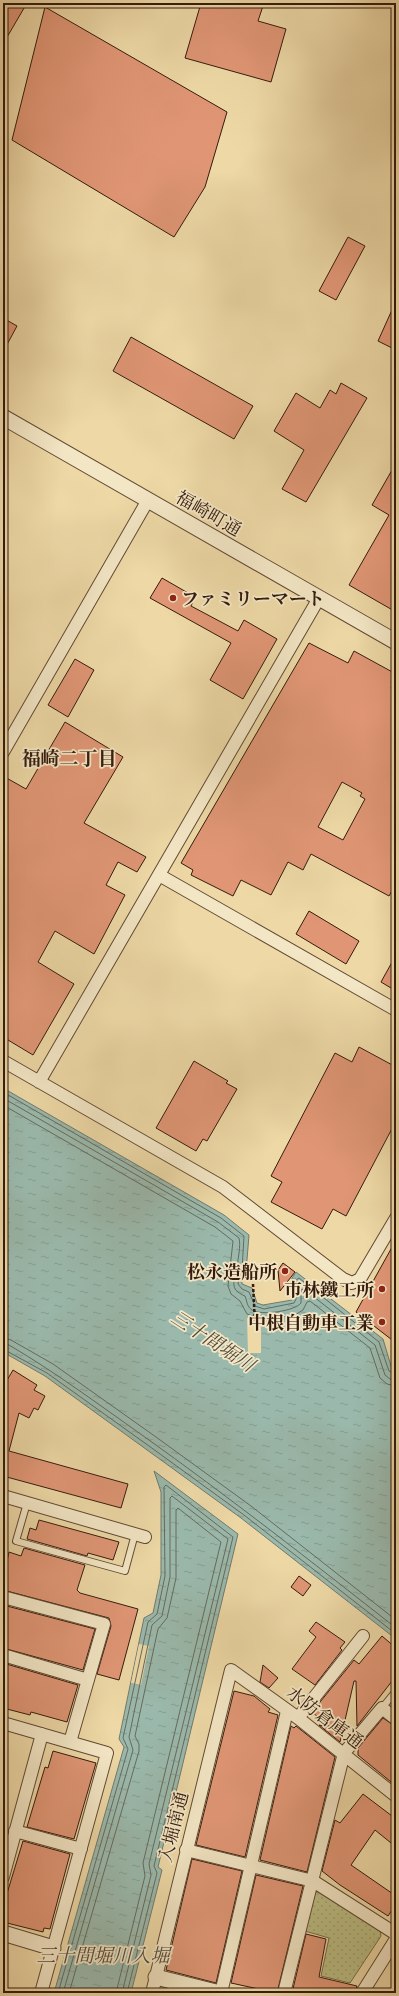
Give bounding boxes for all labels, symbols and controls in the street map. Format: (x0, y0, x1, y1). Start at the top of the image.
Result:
street label: 福崎町通 (172, 485, 246, 541)
place label: ファミリーマート (181, 587, 325, 610)
marker: ファミリーマート (168, 593, 178, 603)
district label: 福崎二丁目 (21, 746, 117, 771)
place label: 松永造船所 (187, 1260, 277, 1283)
marker: 松永造船所 (280, 1266, 290, 1276)
place label: 市林鐵工所 (284, 1278, 374, 1301)
marker: 市林鐵工所 (377, 1284, 387, 1294)
water label: 三十間堀川 (166, 1305, 261, 1378)
place label: 中根自動車工業 (248, 1311, 374, 1334)
marker: 中根自動車工業 (377, 1317, 387, 1327)
street label: 水防倉庫通 (282, 1681, 368, 1753)
street label: 入堀南通 (153, 1789, 193, 1865)
water label: 三十間堀川入堀 (36, 1943, 172, 1968)

